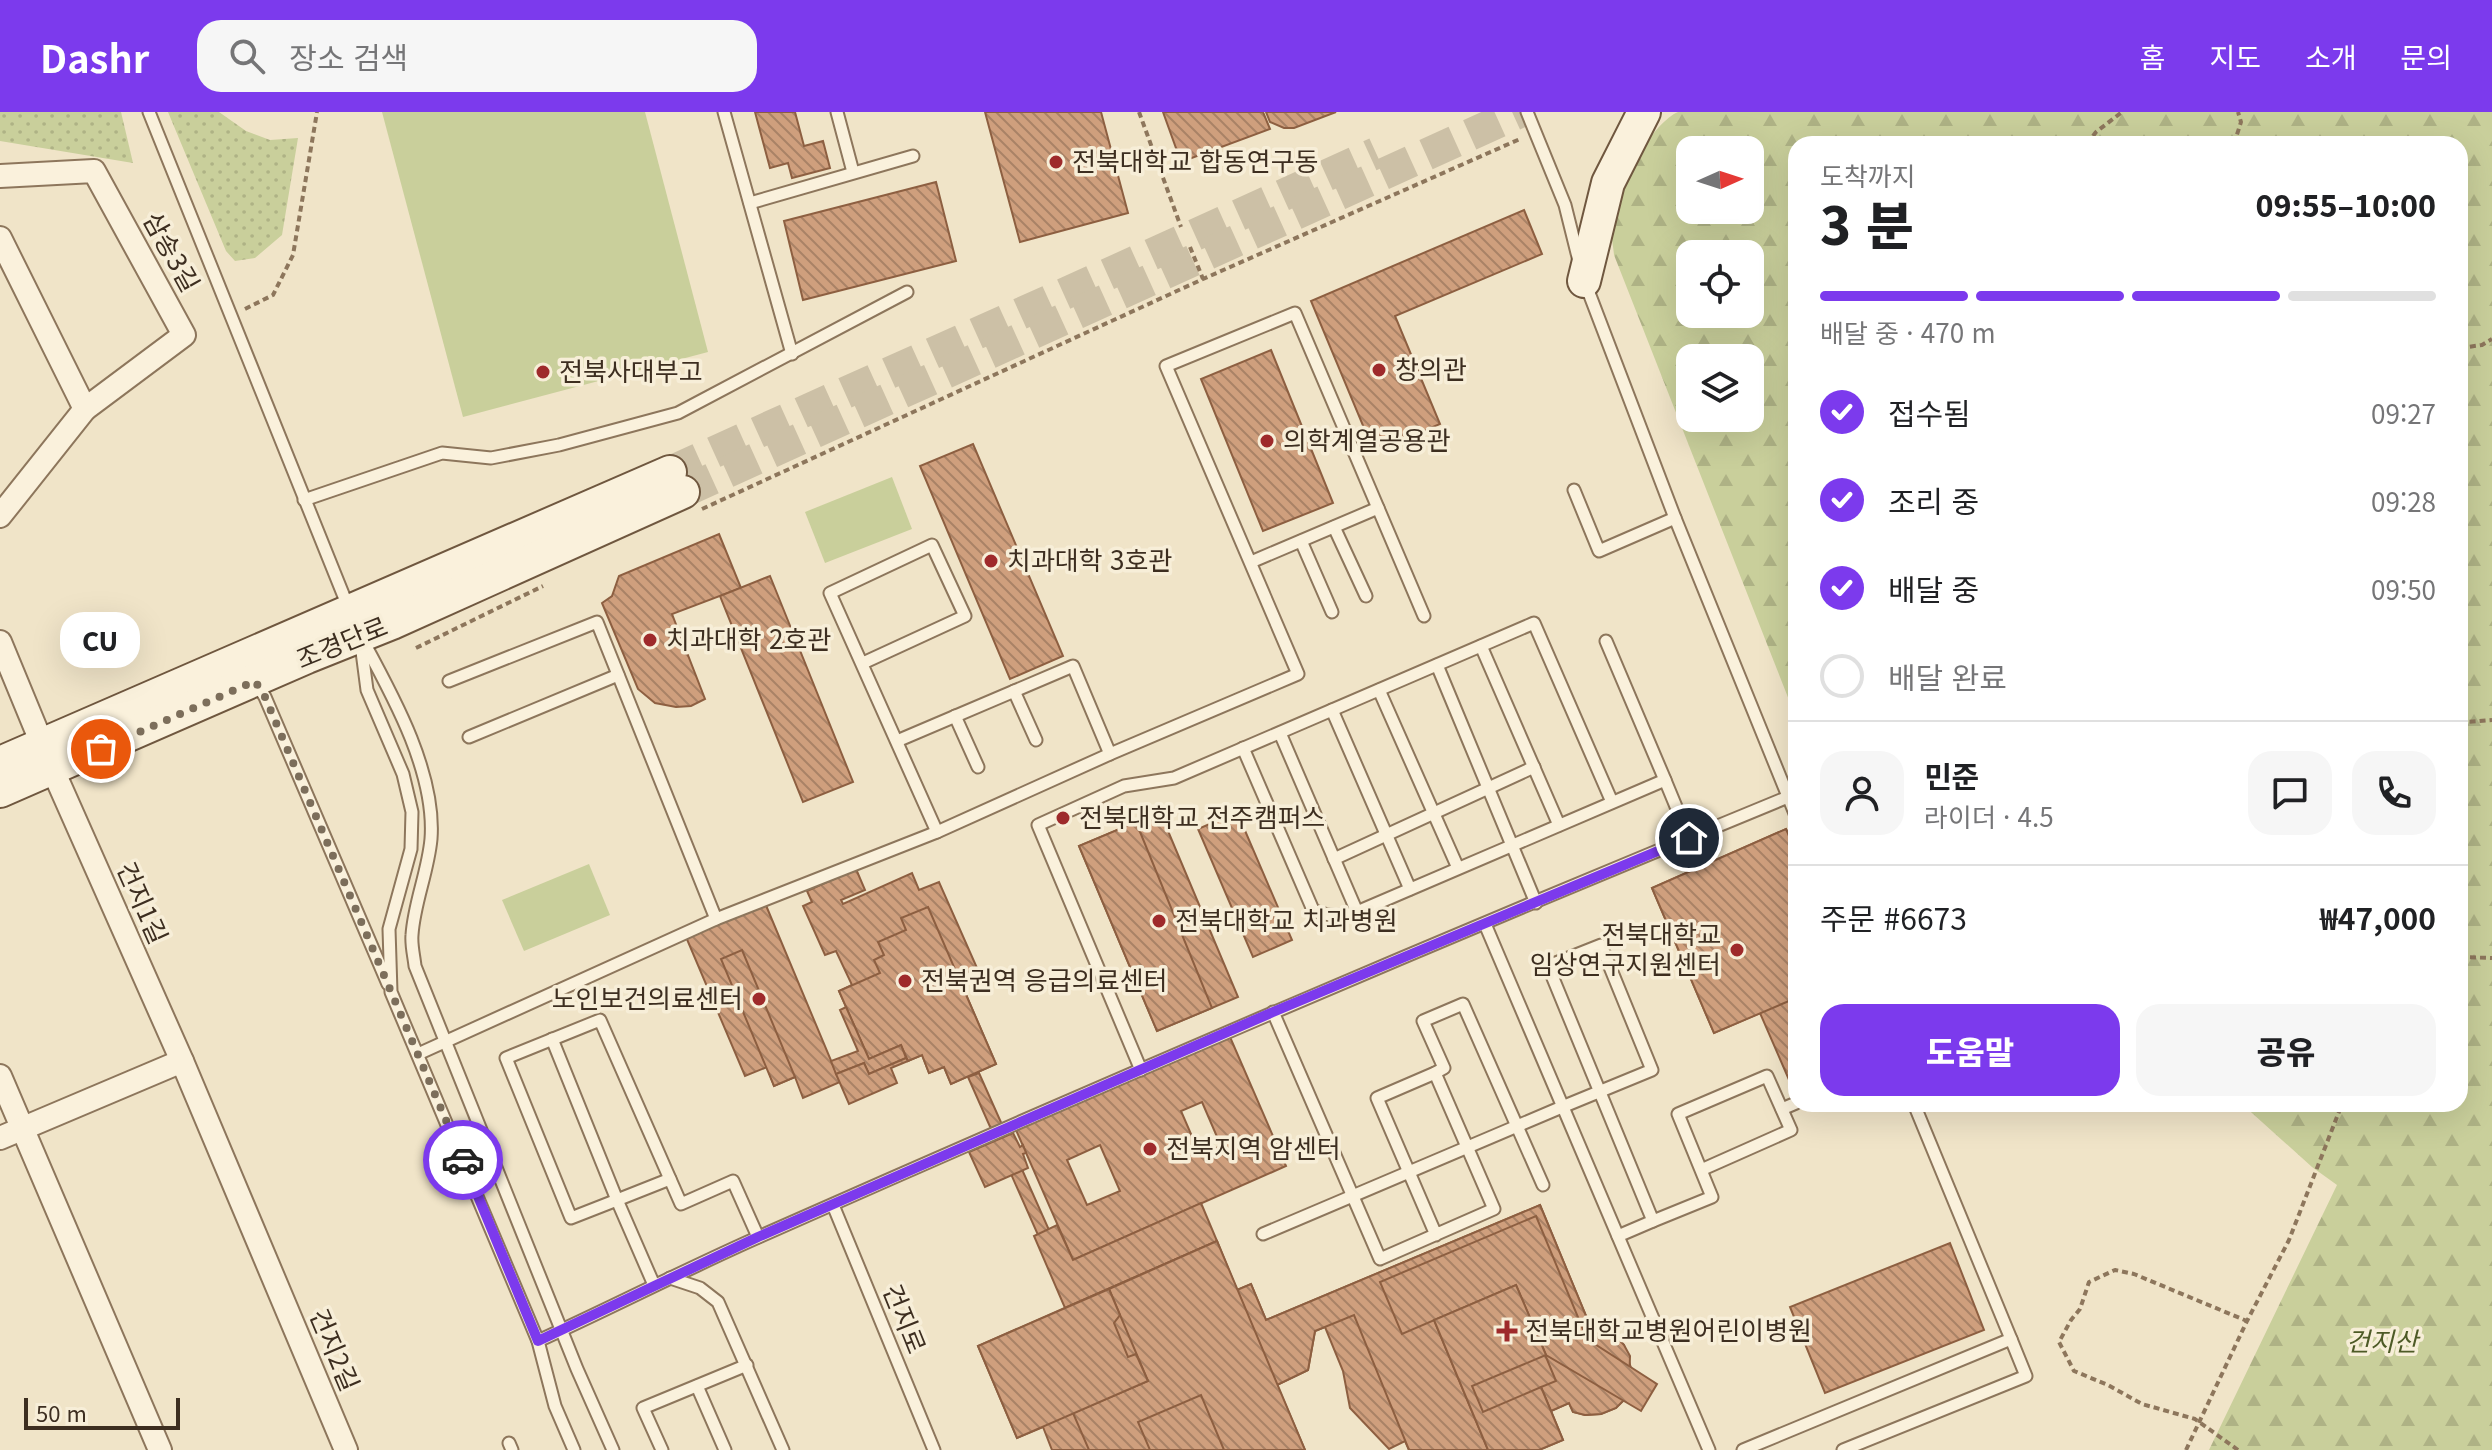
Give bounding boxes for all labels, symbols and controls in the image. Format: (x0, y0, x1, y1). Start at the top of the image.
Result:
search box (197, 20, 757, 92)
text: Dashr (40, 29, 149, 84)
icon: search (225, 34, 269, 78)
text: 장소 검색 (289, 34, 408, 78)
text: 홈 (2140, 36, 2165, 76)
text: 지도 (2209, 36, 2261, 76)
text: 소개 (2305, 36, 2356, 76)
text: 문의 (2400, 36, 2452, 76)
north arrow (1676, 136, 1764, 224)
map controls (1676, 136, 1764, 432)
place label: 전북대학교 합동연구동 (1072, 141, 1318, 178)
marker: 전북대학교 합동연구동 (1047, 153, 1065, 171)
text: 도착까지 (1820, 156, 1916, 193)
text: 09:55–10:00 (2256, 182, 2436, 226)
text: 3 분 (1820, 185, 1914, 260)
street label: 삼송3길 (136, 204, 210, 297)
button: locate (1676, 240, 1764, 328)
text: 배달 중 · 470 m (1820, 313, 1996, 350)
button: layers (1676, 344, 1764, 432)
place label: 창의관 (1395, 349, 1467, 386)
place label: 전북사대부고 (559, 351, 703, 388)
marker: 창의관 (1370, 361, 1388, 379)
marker: 전북사대부고 (534, 363, 552, 381)
icon: check (1820, 390, 1864, 434)
text: 접수됨 (1888, 390, 1971, 434)
text: 09:27 (2371, 394, 2436, 431)
place label: 의학계열공용관 (1283, 420, 1451, 457)
marker: 의학계열공용관 (1258, 432, 1276, 450)
icon: check (1820, 478, 1864, 522)
text: 조리 중 (1888, 478, 1979, 522)
text: 09:28 (2371, 482, 2436, 519)
place label: 치과대학 3호관 (1007, 540, 1172, 577)
marker: 치과대학 3호관 (982, 552, 1000, 570)
icon: check (1820, 566, 1864, 610)
text: 배달 중 (1888, 566, 1979, 610)
text: 09:50 (2371, 570, 2436, 607)
street label: 조경단로 (290, 606, 392, 676)
callout: CU (61, 613, 141, 669)
place label: 치과대학 2호관 (666, 619, 831, 656)
text: CU (82, 621, 118, 658)
marker: 치과대학 2호관 (641, 631, 659, 649)
text: 배달 완료 (1888, 654, 2007, 698)
pin (67, 715, 135, 783)
icon: bag (79, 727, 123, 771)
button: person (1820, 751, 1904, 835)
button: chat (2248, 751, 2332, 835)
button: phone (2352, 751, 2436, 835)
text: 민준 (1924, 753, 1979, 797)
place label: 전북대학교 전주캠퍼스 (1079, 797, 1325, 834)
text: 라이더 · 4.5 (1924, 797, 2054, 834)
pin (1655, 804, 1723, 872)
marker: 전북대학교 전주캠퍼스 (1054, 809, 1072, 827)
icon: home (1667, 816, 1711, 860)
street label: 건지1길 (110, 855, 179, 949)
text: 주문 #6673 (1820, 895, 1967, 939)
text: ₩47,000 (2320, 895, 2436, 939)
place label: 전북대학교 치과병원 (1175, 900, 1398, 937)
marker: 전북대학교 치과병원 (1150, 912, 1168, 930)
place label: 전북대학교 임상연구지원센터 (1530, 914, 1721, 981)
marker: 전북대학교 임상연구지원센터 (1728, 941, 1746, 959)
place label: 전북권역 응급의료센터 (921, 960, 1167, 997)
marker: 전북권역 응급의료센터 (896, 972, 914, 990)
place label: 노인보건의료센터 (552, 978, 743, 1015)
marker: 노인보건의료센터 (750, 990, 768, 1008)
button: 도움말 (1820, 1004, 2120, 1096)
button: 공유 (2136, 1004, 2436, 1096)
courier (423, 1120, 503, 1200)
place label: 전북지역 암센터 (1166, 1128, 1341, 1165)
icon: car (441, 1138, 485, 1182)
marker: 전북지역 암센터 (1141, 1140, 1159, 1158)
street label: 건지로 (876, 1278, 937, 1358)
street label: 건지2길 (302, 1302, 370, 1396)
place label: 전북대학교병원어린이병원 (1525, 1310, 1812, 1347)
marker: 전북대학교병원어린이병원 (1496, 1320, 1518, 1342)
park label: 건지산 (2346, 1321, 2421, 1358)
scale bar (24, 1394, 180, 1430)
text: 50 m (36, 1396, 87, 1428)

